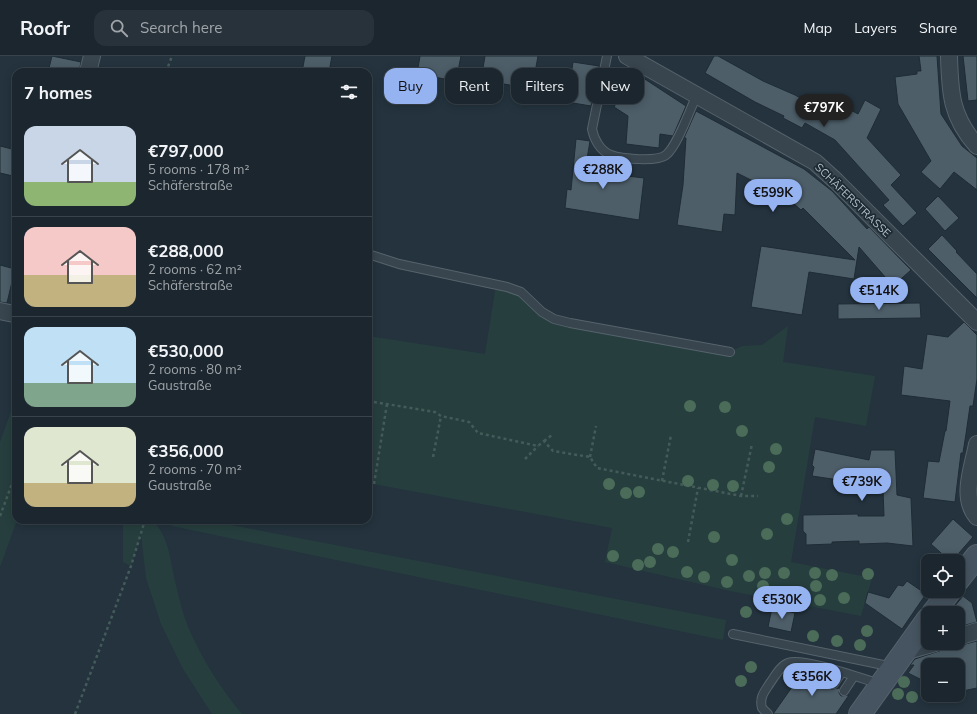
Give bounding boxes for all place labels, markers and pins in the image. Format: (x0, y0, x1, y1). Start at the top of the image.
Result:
pin: €797K (796, 94, 852, 128)
pin: €288K (575, 156, 631, 190)
pin: €599K (745, 179, 801, 213)
pin: €514K (851, 277, 907, 311)
pin: €739K (834, 468, 890, 502)
pin: €530K (754, 586, 810, 620)
pin: €356K (784, 663, 840, 697)

